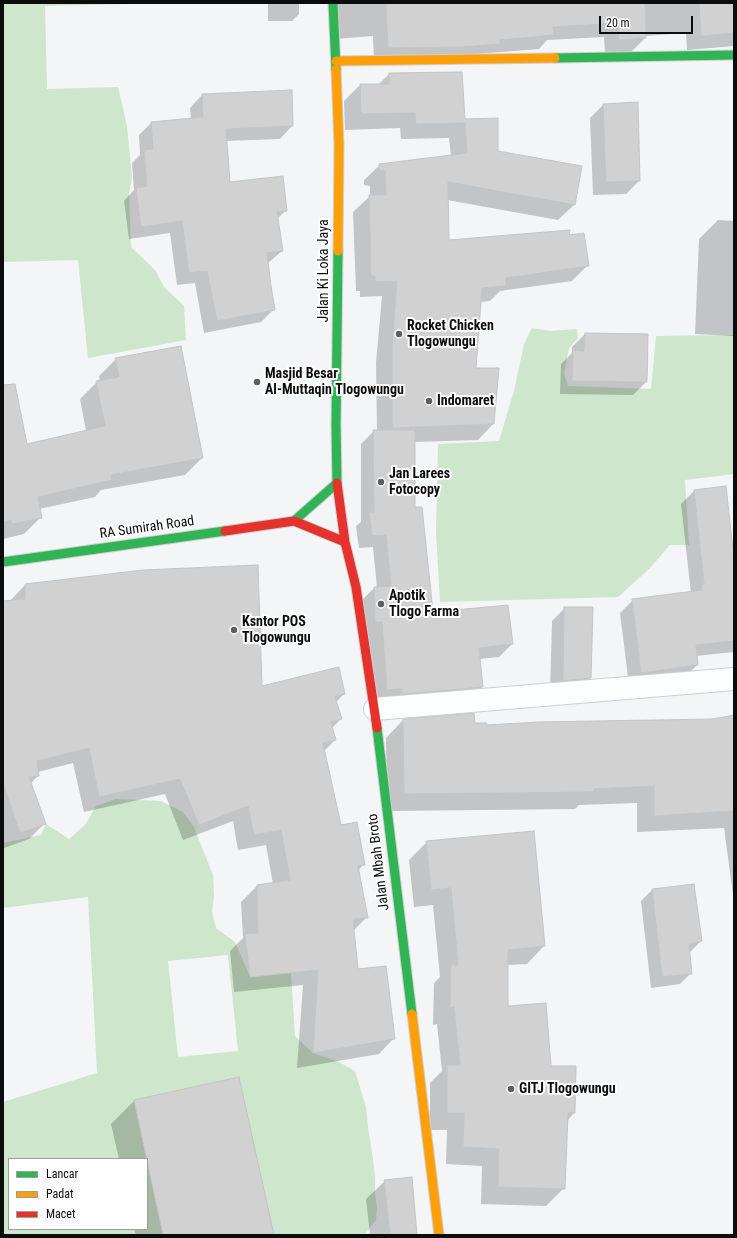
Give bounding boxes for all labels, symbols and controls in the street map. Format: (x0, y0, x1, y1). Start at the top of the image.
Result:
scale bar (601, 8, 695, 34)
text: 20 m (606, 16, 630, 30)
street label: Jalan Ki Loka Jaya (316, 219, 332, 323)
place label: Rocket Chicken Tlogowungu (407, 318, 494, 350)
marker: Rocket Chicken Tlogowungu (394, 329, 404, 339)
place label: Masjid Besar Al-Muttaqin Tlogowungu (265, 366, 404, 398)
marker: Masjid Besar Al-Muttaqin Tlogowungu (252, 377, 262, 387)
place label: Indomaret (437, 393, 494, 409)
marker: Indomaret (424, 396, 434, 406)
place label: Jan Larees Fotocopy (389, 466, 450, 498)
marker: Jan Larees Fotocopy (376, 477, 386, 487)
street label: RA Sumirah Road (99, 513, 195, 543)
place label: Apotik Tlogo Farma (389, 588, 459, 620)
marker: Apotik Tlogo Farma (376, 599, 386, 609)
place label: Ksntor POS Tlogowungu (242, 614, 311, 646)
marker: Ksntor POS Tlogowungu (229, 625, 239, 635)
street label: Jalan Mbah Broto (365, 813, 393, 911)
place label: GITJ Tlogowungu (519, 1081, 616, 1097)
marker: GITJ Tlogowungu (506, 1084, 516, 1094)
legend (8, 1158, 148, 1230)
text: Lancar (46, 1167, 78, 1181)
text: Padat (46, 1187, 74, 1201)
text: Macet (46, 1207, 76, 1221)

